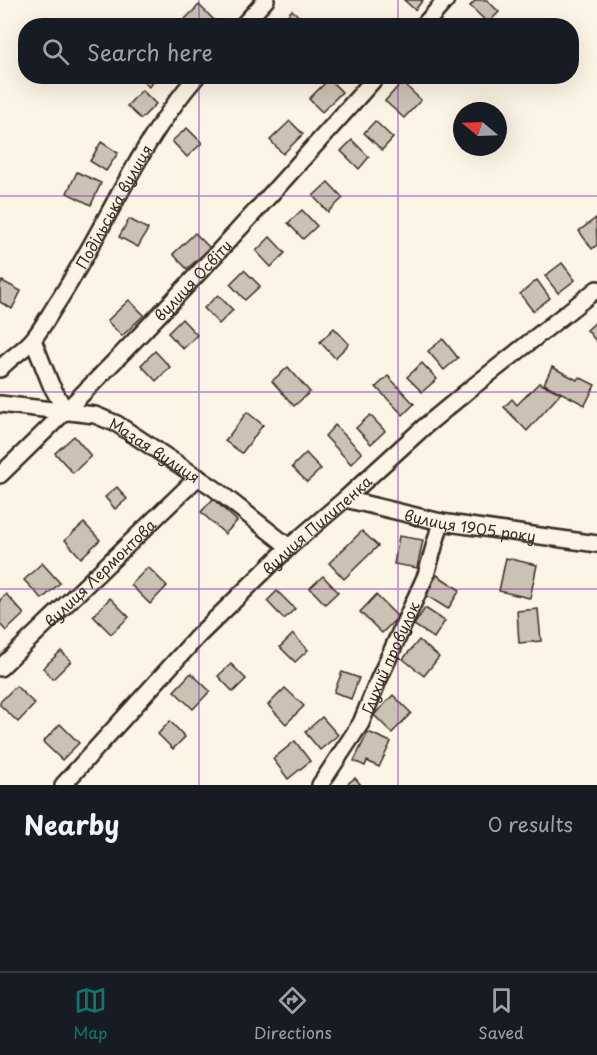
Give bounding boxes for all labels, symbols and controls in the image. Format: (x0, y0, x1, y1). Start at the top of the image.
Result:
search box (18, 18, 579, 84)
icon: search (39, 35, 72, 68)
text: Search here (87, 35, 213, 68)
north arrow (453, 102, 507, 156)
street label: Подільська вулиця (69, 139, 157, 273)
street label: вулиця Освіти (148, 234, 236, 326)
street label: Мазая вулиця (106, 411, 205, 488)
street label: вулиця Пилипенка (256, 469, 377, 579)
street label: вулиця 1905 року (402, 502, 537, 547)
street label: вулиця Лермонтова (38, 512, 161, 632)
street label: Глухий провулок (355, 597, 424, 717)
text: Nearby (24, 805, 119, 844)
text: 0 results (488, 809, 573, 839)
tab: Map (73, 984, 107, 1044)
tab: Directions (254, 984, 332, 1044)
tab: Saved (478, 984, 524, 1044)

